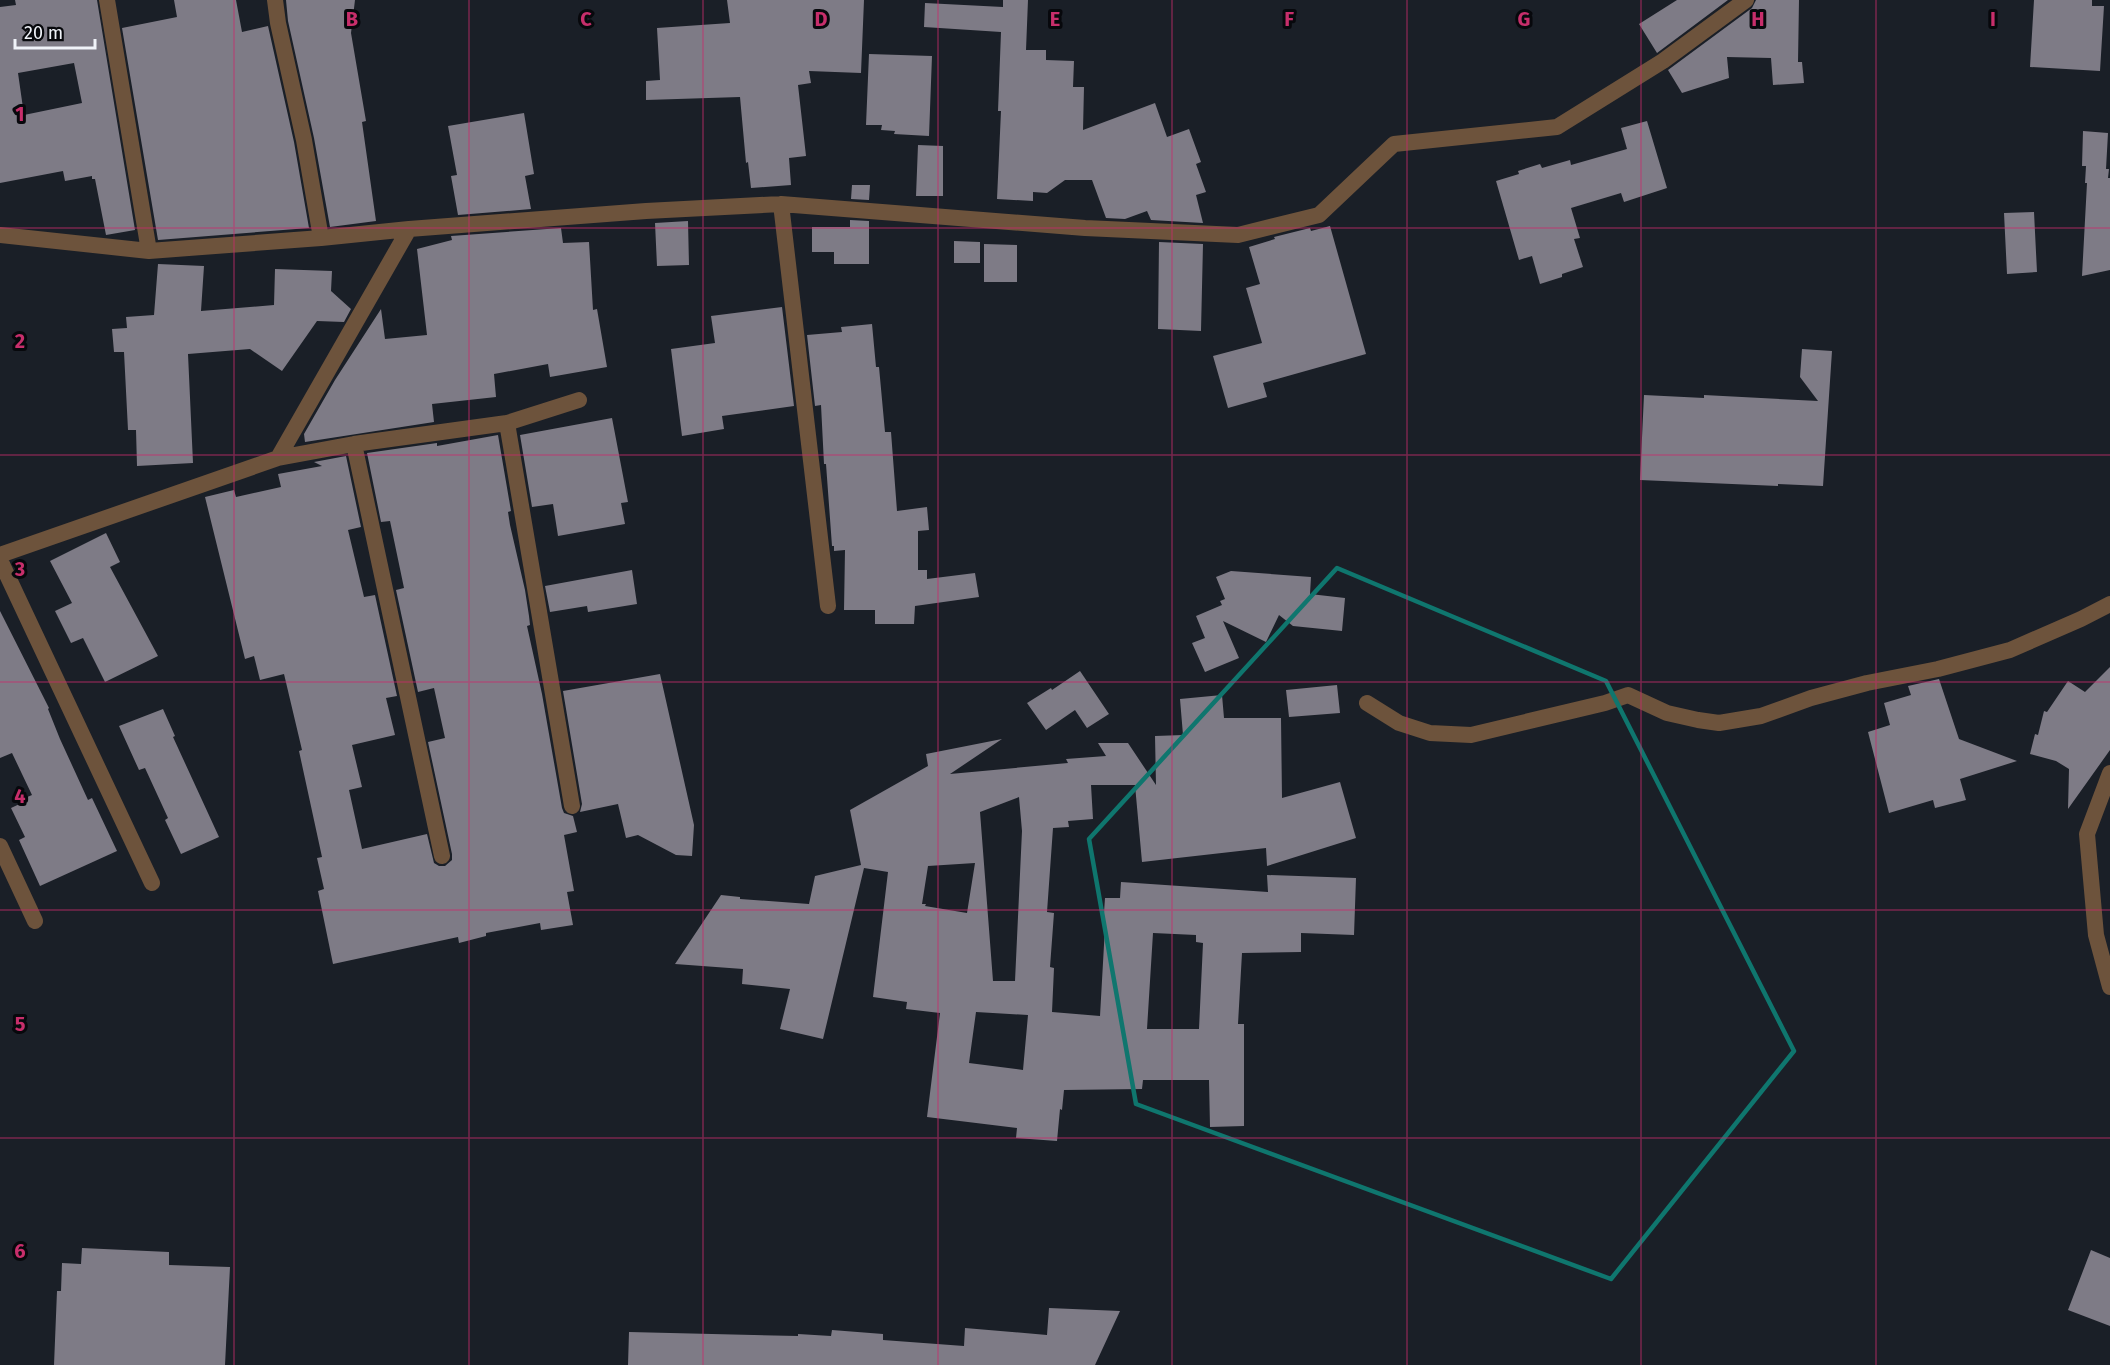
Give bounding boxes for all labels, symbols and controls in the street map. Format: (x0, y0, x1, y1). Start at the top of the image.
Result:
text: B (346, 7, 358, 31)
text: C (580, 7, 592, 31)
text: D (814, 7, 828, 31)
text: E (1050, 7, 1060, 31)
text: F (1284, 7, 1294, 31)
text: G (1518, 7, 1530, 31)
text: H (1751, 7, 1765, 31)
text: I (1990, 7, 1996, 31)
scale bar (15, 12, 94, 50)
text: 20 m (24, 22, 63, 44)
text: 1 (15, 102, 25, 126)
text: 2 (15, 329, 25, 353)
text: 3 (14, 557, 25, 581)
text: 4 (14, 784, 26, 808)
text: 5 (15, 1012, 26, 1036)
text: 6 (14, 1239, 26, 1263)

